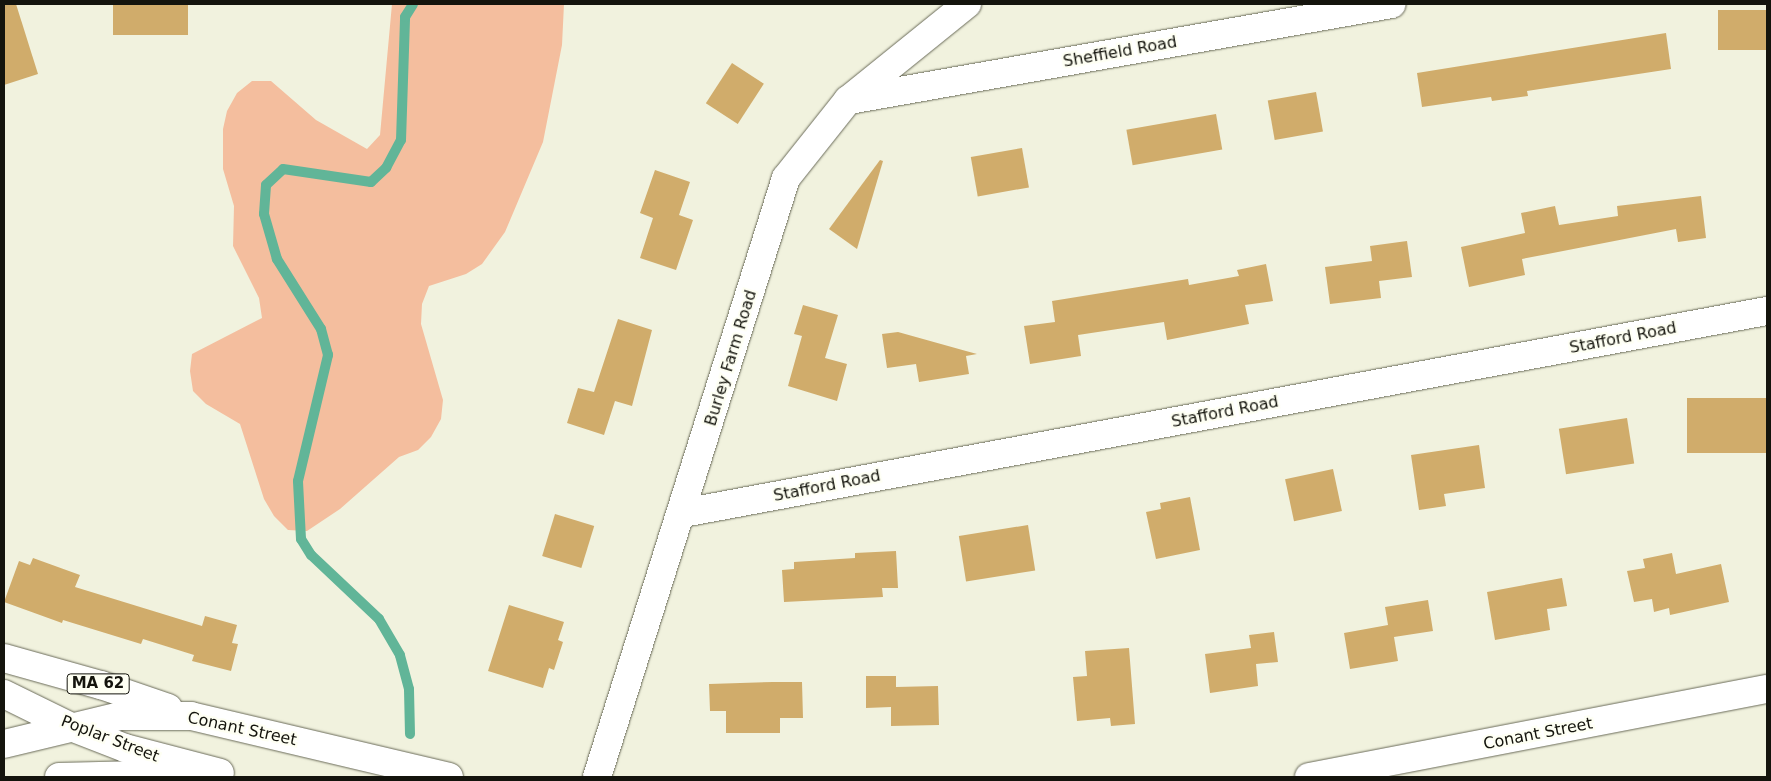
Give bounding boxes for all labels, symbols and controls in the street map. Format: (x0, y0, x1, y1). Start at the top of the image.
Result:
street label: Sheffield Road (1062, 33, 1178, 71)
street label: Burley Farm Road (701, 288, 761, 428)
street label: Stafford Road (1568, 318, 1678, 358)
street label: Stafford Road (1170, 392, 1280, 432)
street label: Stafford Road (772, 466, 882, 506)
road number: MA 62 (66, 672, 130, 696)
street label: Conant Street (186, 708, 298, 750)
street label: Poplar Street (58, 711, 162, 767)
street label: Conant Street (1482, 714, 1594, 754)

